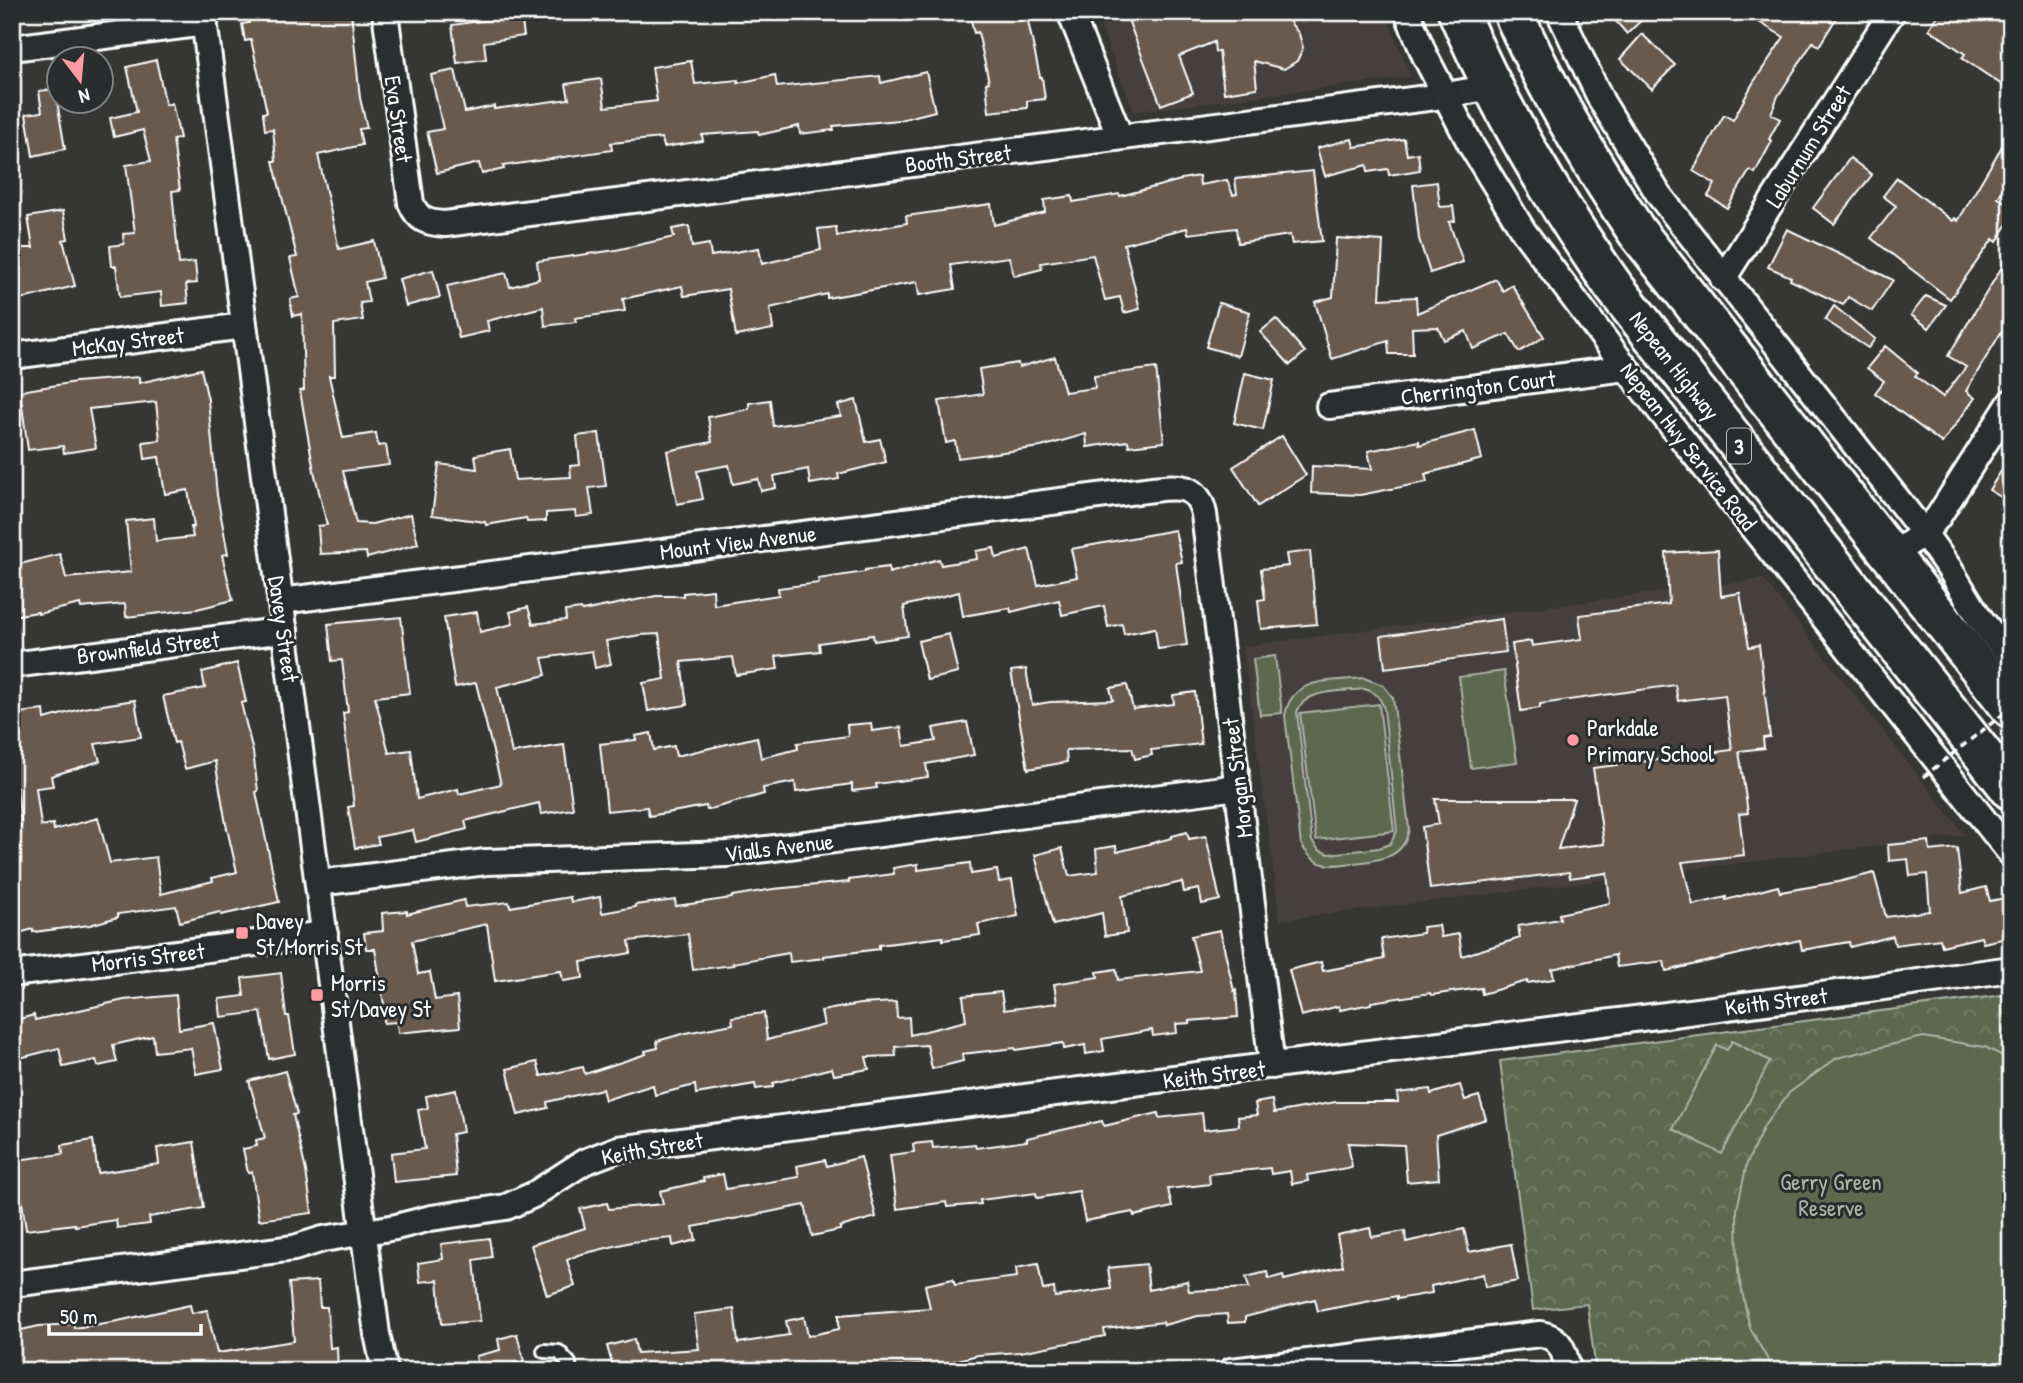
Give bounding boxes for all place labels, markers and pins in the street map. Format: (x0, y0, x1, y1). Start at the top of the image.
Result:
place label: Parkdale Primary School (1587, 712, 1715, 769)
marker: Parkdale Primary School (1565, 732, 1581, 748)
place label: Davey St/Morris St (256, 905, 364, 962)
marker: Davey St/Morris St (234, 925, 250, 941)
place label: Morris St/Davey St (331, 967, 432, 1024)
marker: Morris St/Davey St (309, 987, 325, 1003)

